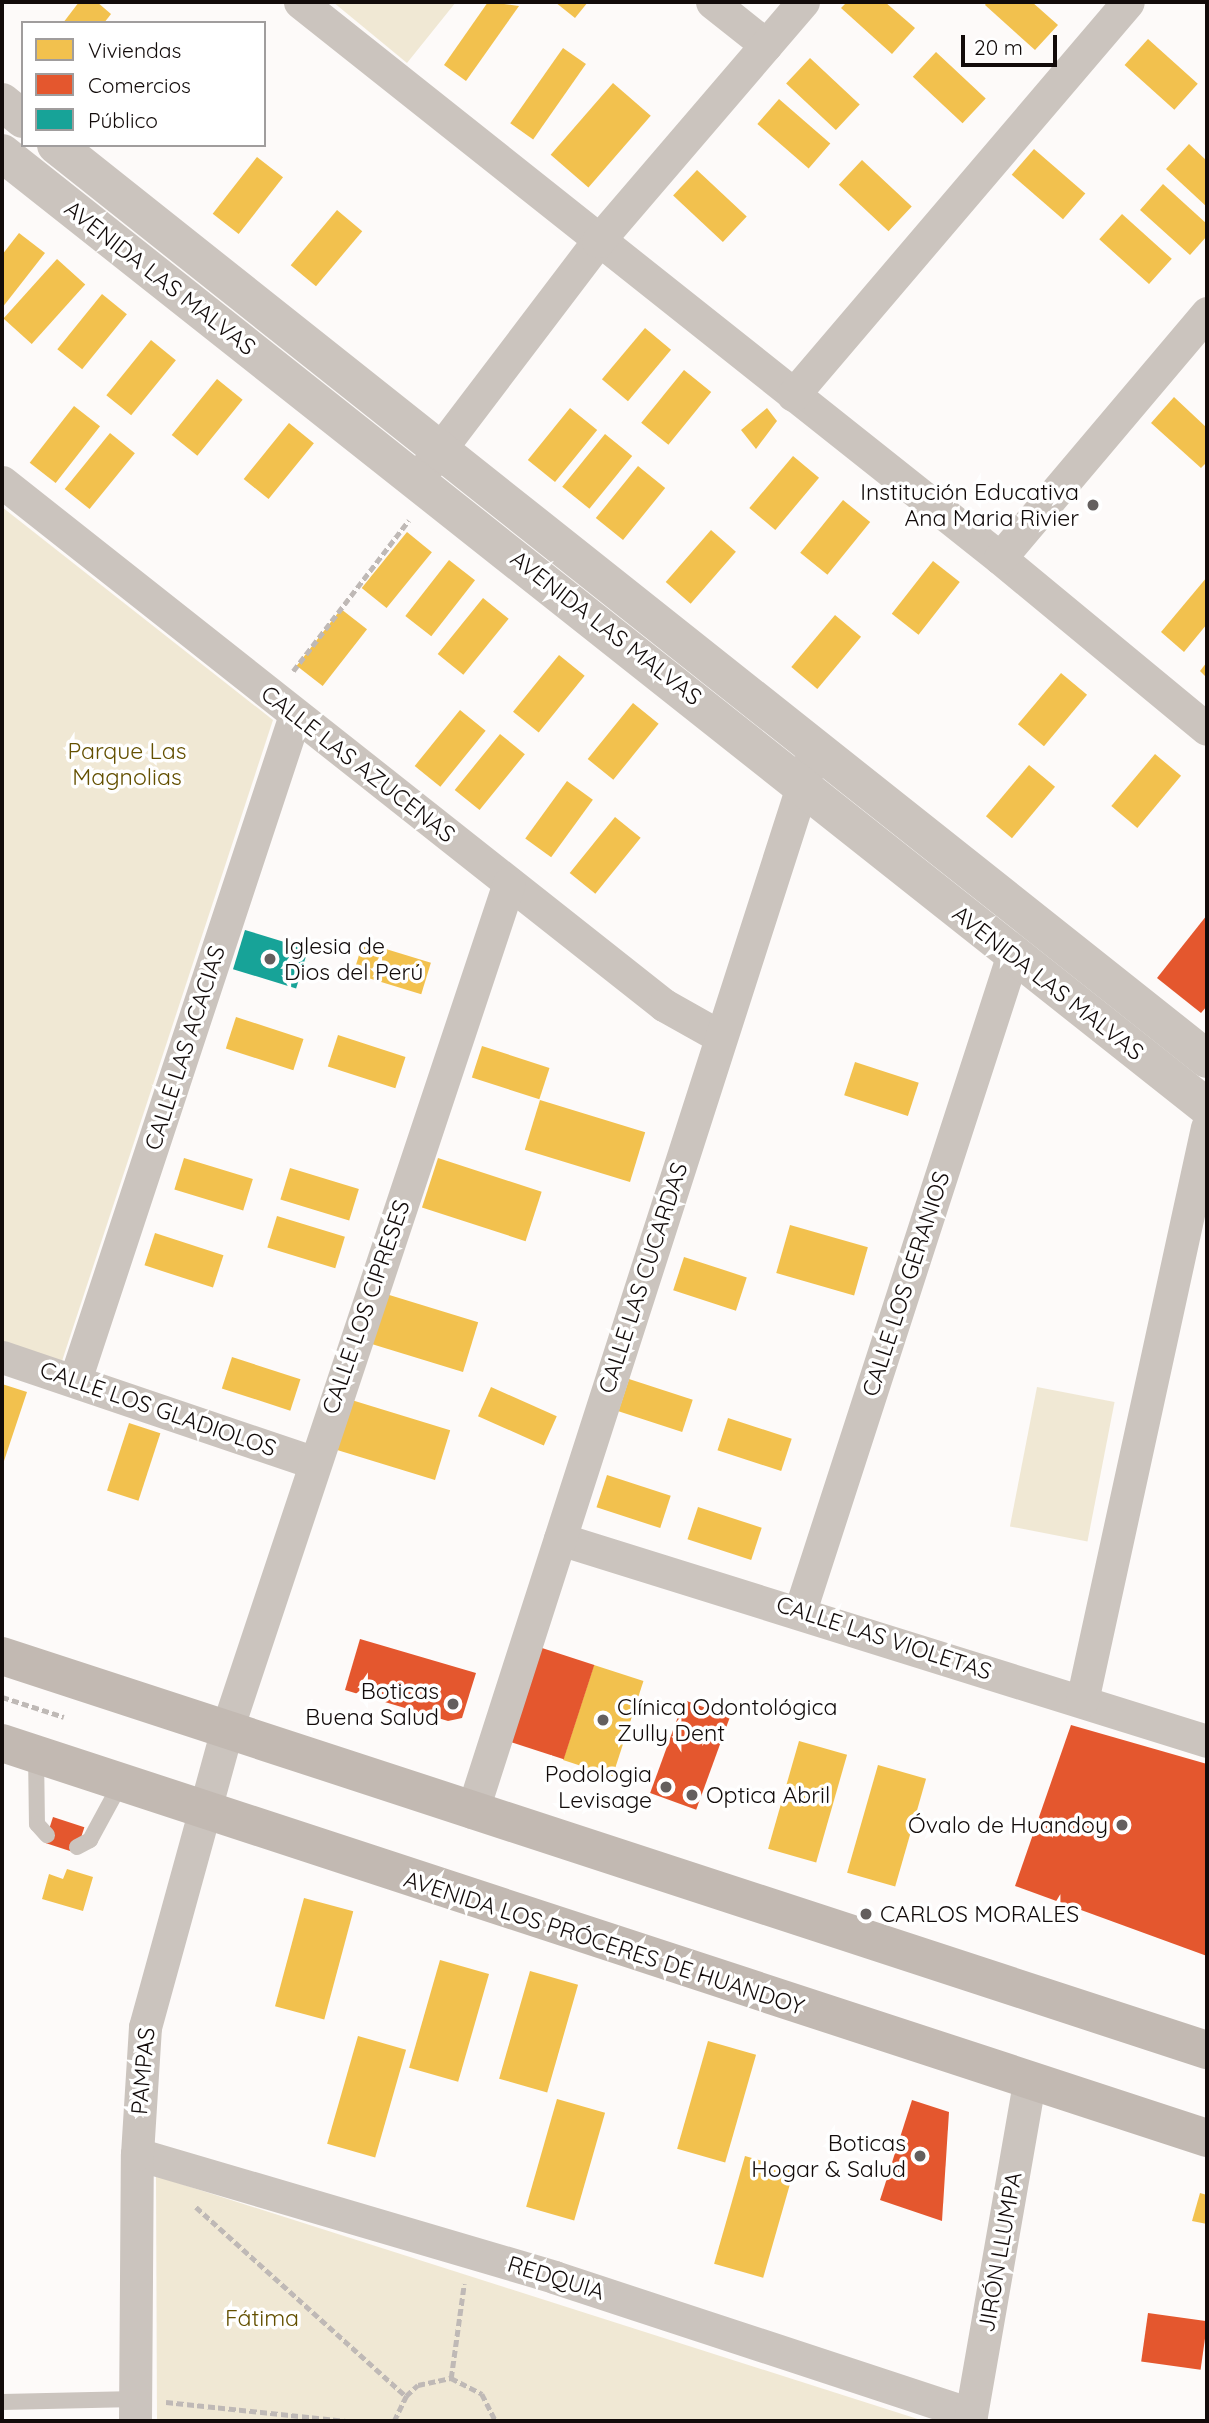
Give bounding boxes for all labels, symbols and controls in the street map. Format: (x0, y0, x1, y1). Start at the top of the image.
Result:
legend (21, 21, 266, 147)
scale bar (964, 21, 1060, 65)
text: 20 m (974, 34, 1023, 60)
text: Viviendas (88, 37, 181, 63)
text: Comercios (88, 72, 191, 98)
text: Público (88, 107, 158, 133)
street label: AVENIDA LAS MALVAS (59, 195, 261, 361)
place label: Institución Educativa Ana Maria Rivier (860, 478, 1079, 532)
marker: Institución Educativa Ana Maria Rivier (1085, 497, 1101, 513)
street label: AVENIDA LAS MALVAS (505, 545, 707, 711)
street label: CALLE LAS AZUCENAS (255, 680, 461, 848)
park label: Parque Las Magnolias (67, 737, 187, 791)
street label: AVENIDA LAS MALVAS (947, 900, 1149, 1066)
place label: Iglesia de Dios del Perú (284, 932, 423, 986)
street label: CALLE LAS ACACIAS (139, 942, 231, 1154)
marker: Iglesia de Dios del Perú (262, 951, 278, 967)
street label: CALLE LAS CUCARDAS (593, 1159, 693, 1397)
street label: CALLE LOS GERANIOS (857, 1168, 955, 1400)
street label: CALLE LOS CIPRESES (316, 1196, 416, 1418)
street label: CALLE LOS GLADIOLOS (36, 1356, 280, 1462)
street label: CALLE LAS VIOLETAS (773, 1590, 995, 1686)
place label: Boticas Buena Salud (305, 1677, 439, 1731)
place label: Clínica Odontológica Zully Dent (617, 1693, 837, 1747)
marker: Boticas Buena Salud (445, 1696, 461, 1712)
marker: Clínica Odontológica Zully Dent (595, 1712, 611, 1728)
place label: Podologia Levisage (545, 1760, 652, 1814)
marker: Podologia Levisage (658, 1779, 674, 1795)
place label: Optica Abril (706, 1781, 830, 1809)
marker: Optica Abril (684, 1787, 700, 1803)
place label: Óvalo de Huandoy (908, 1811, 1108, 1839)
marker: Óvalo de Huandoy (1114, 1817, 1130, 1833)
street label: AVENIDA LOS PRÓCERES DE HUANDOY (400, 1865, 808, 2021)
place label: CARLOS MORALES (880, 1900, 1079, 1928)
marker: CARLOS MORALES (858, 1906, 874, 1922)
street label: PAMPAS (125, 2026, 161, 2116)
place label: Boticas Hogar & Salud (751, 2129, 906, 2183)
marker: Boticas Hogar & Salud (912, 2148, 928, 2164)
street label: JIRÓN LLUMPA (972, 2170, 1028, 2334)
street label: REDQUIA (504, 2250, 608, 2306)
park label: Fátima (225, 2304, 299, 2332)

